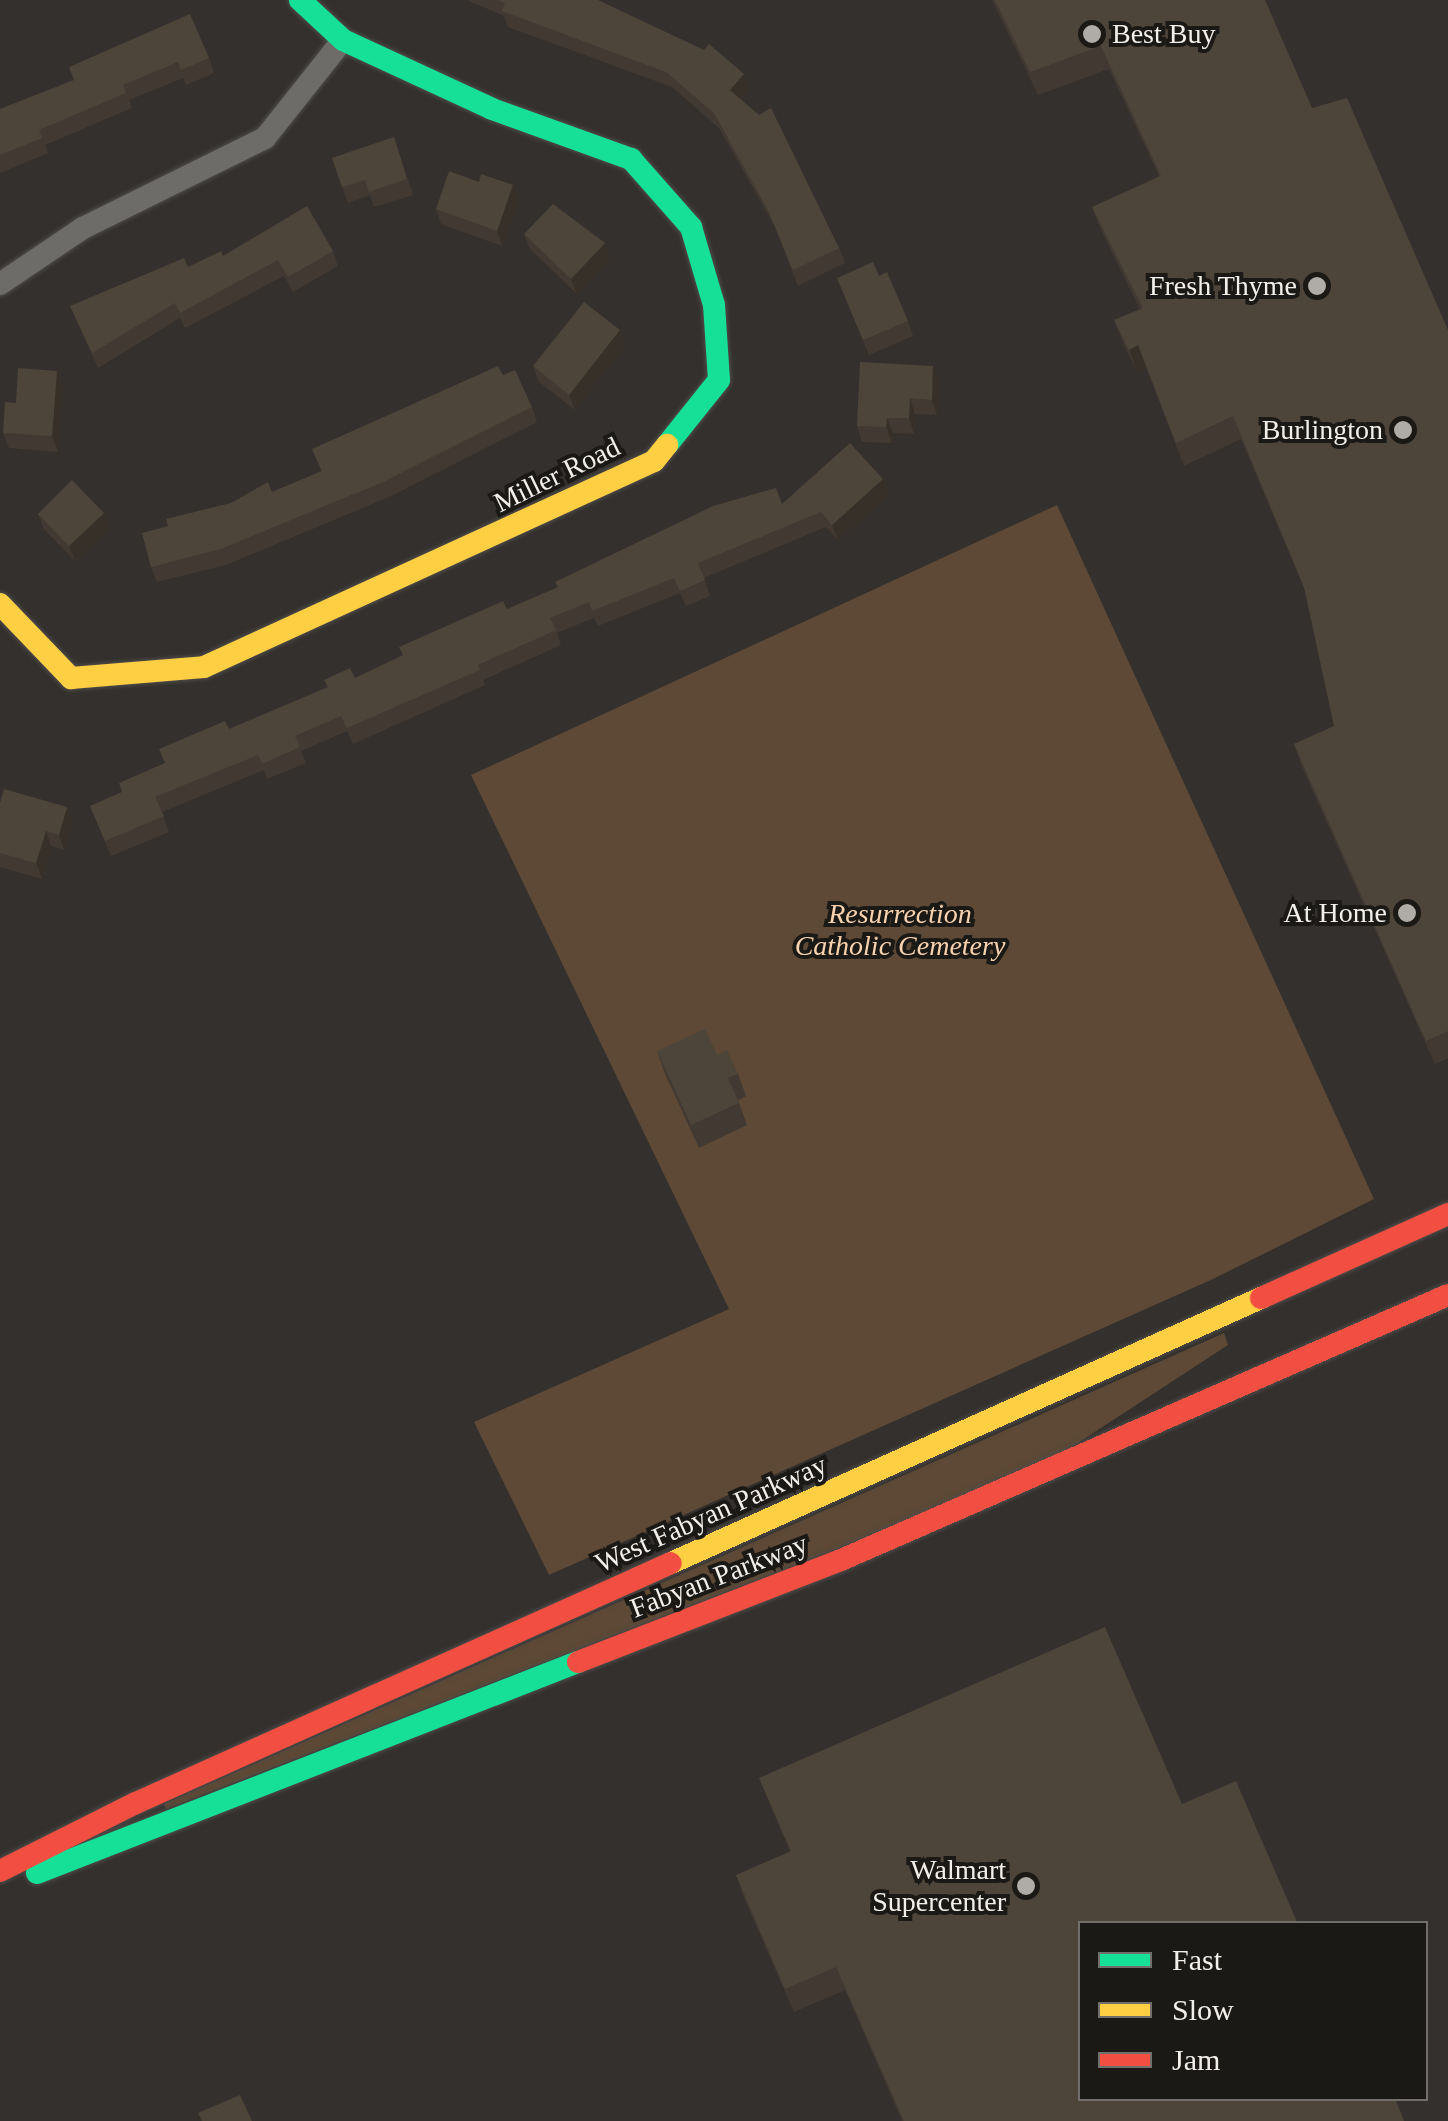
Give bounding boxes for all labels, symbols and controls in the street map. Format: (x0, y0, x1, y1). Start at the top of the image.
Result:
place label: Best Buy (1112, 17, 1215, 51)
marker: Best Buy (1081, 23, 1103, 45)
place label: Fresh Thyme (1148, 269, 1297, 303)
marker: Fresh Thyme (1306, 275, 1328, 297)
place label: Burlington (1262, 413, 1383, 447)
marker: Burlington (1392, 419, 1414, 441)
street label: Miller Road (488, 430, 626, 520)
place label: At Home (1284, 896, 1387, 930)
park label: Resurrection Catholic Cemetery (795, 897, 1005, 963)
marker: At Home (1396, 902, 1418, 924)
street label: West Fabyan Parkway (590, 1448, 832, 1580)
street label: Fabyan Parkway (626, 1527, 812, 1625)
place label: Walmart Supercenter (872, 1853, 1006, 1919)
marker: Walmart Supercenter (1015, 1875, 1037, 1897)
legend (1078, 1921, 1428, 2101)
text: Fast (1172, 1943, 1222, 1976)
text: Slow (1172, 1993, 1234, 2026)
text: Jam (1172, 2043, 1220, 2076)

